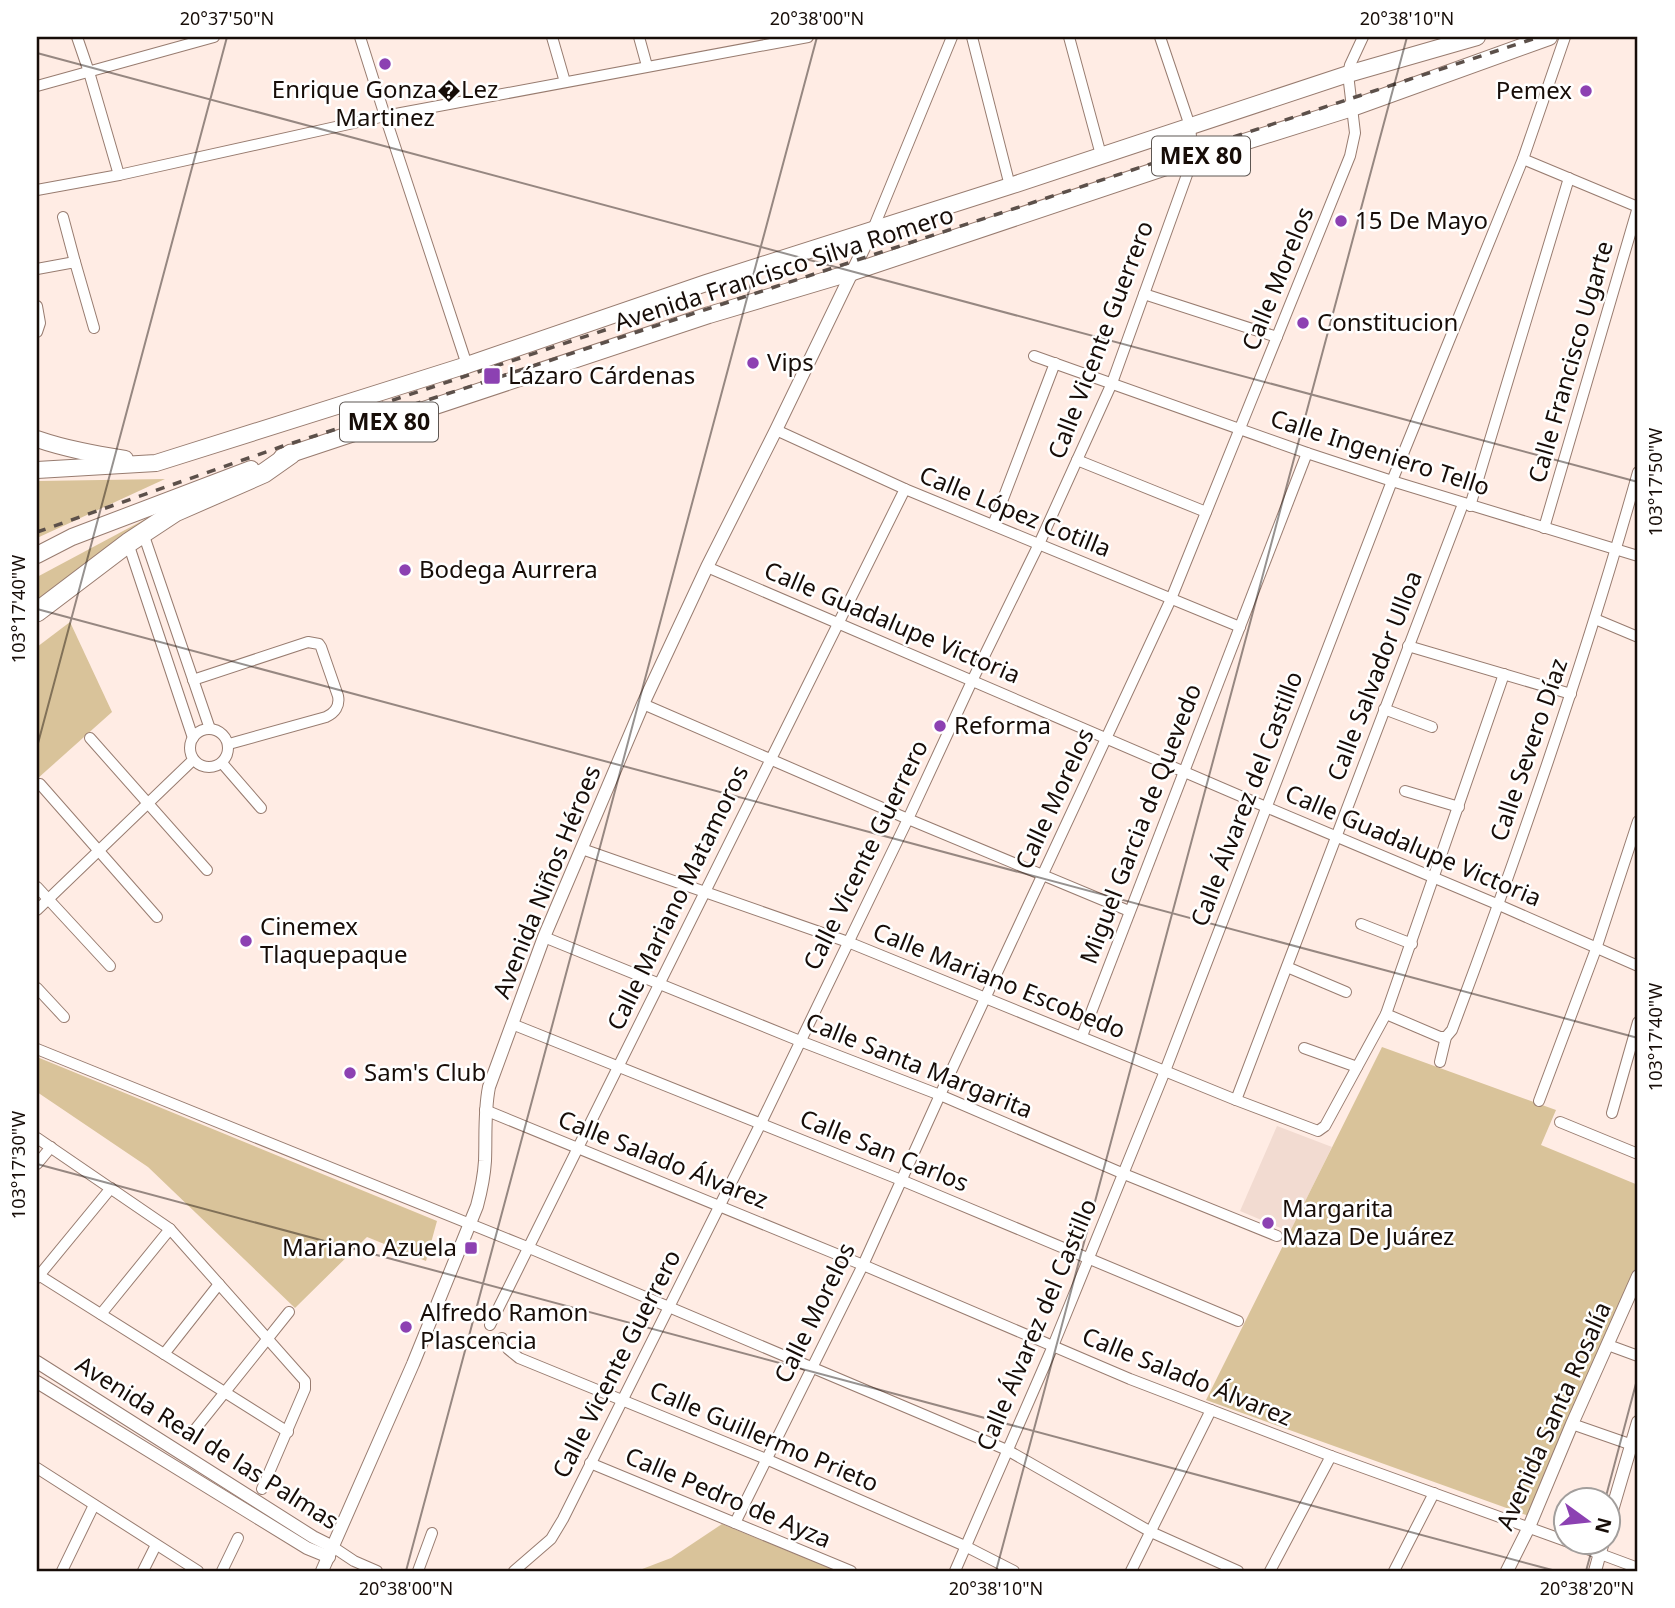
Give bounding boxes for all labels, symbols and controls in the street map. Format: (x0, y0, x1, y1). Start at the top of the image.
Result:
text: 20°37'50"N (180, 6, 274, 30)
text: 20°38'00"N (770, 6, 864, 30)
text: 20°38'10"N (1360, 6, 1454, 30)
marker: Enrique Gonza�Lez Martinez (377, 56, 393, 72)
place label: Enrique Gonza�Lez Martinez (272, 72, 498, 133)
place label: Pemex (1496, 73, 1572, 106)
marker: Pemex (1578, 83, 1594, 99)
road number: MEX 80 (1152, 136, 1250, 176)
street label: Avenida Francisco Silva Romero (610, 197, 957, 338)
street label: Calle Morelos (1233, 202, 1320, 355)
place label: 15 De Mayo (1355, 203, 1488, 236)
marker: 15 De Mayo (1333, 213, 1349, 229)
street label: Calle Vicente Guerrero (1039, 216, 1160, 463)
street label: Calle Francisco Ugarte (1519, 237, 1620, 486)
place label: Constitucion (1317, 305, 1458, 338)
marker: Constitucion (1295, 315, 1311, 331)
place label: Vips (767, 345, 814, 378)
marker: Vips (745, 355, 761, 371)
place label: Lázaro Cárdenas (508, 358, 695, 391)
marker: Lázaro Cárdenas (482, 366, 502, 386)
street label: Calle Ingeniero Tello (1267, 401, 1494, 503)
road number: MEX 80 (340, 402, 438, 442)
text: 103°17'50"W (1643, 428, 1667, 536)
street label: Calle López Cotilla (915, 457, 1116, 564)
place label: Bodega Aurrera (419, 552, 598, 585)
street label: Calle Guadalupe Victoria (759, 553, 1026, 691)
text: 103°17'40"W (6, 555, 30, 663)
marker: Bodega Aurrera (397, 562, 413, 578)
street label: Calle Salvador Ulloa (1318, 566, 1429, 785)
street label: Calle Severo Díaz (1481, 654, 1574, 845)
street label: Calle Álvarez del Castillo (1182, 666, 1310, 931)
street label: Miguel Garcia de Quevedo (1071, 679, 1208, 968)
place label: Reforma (954, 708, 1051, 741)
marker: Reforma (932, 718, 948, 734)
street label: Calle Morelos (1007, 722, 1101, 874)
street label: Calle Vicente Guerrero (795, 734, 935, 975)
street label: Calle Mariano Matamoros (598, 759, 755, 1035)
street label: Avenida Niños Héroes (484, 760, 607, 1003)
street label: Calle Guadalupe Victoria (1280, 776, 1547, 914)
place label: Cinemex Tlaquepaque (260, 909, 407, 970)
street label: Calle Mariano Escobedo (868, 914, 1131, 1045)
marker: Cinemex Tlaquepaque (238, 933, 254, 949)
text: 103°17'40"W (1643, 983, 1667, 1091)
street label: Calle Santa Margarita (801, 1004, 1038, 1125)
place label: Sam's Club (364, 1055, 486, 1088)
marker: Sam's Club (342, 1065, 358, 1081)
street label: Calle Salado Álvarez (554, 1101, 774, 1216)
street label: Calle San Carlos (795, 1101, 974, 1198)
text: 103°17'30"W (6, 1111, 30, 1219)
place label: Margarita Maza De Juárez (1282, 1191, 1454, 1252)
street label: Calle Álvarez del Castillo (968, 1193, 1104, 1456)
marker: Margarita Maza De Juárez (1260, 1215, 1276, 1231)
place label: Mariano Azuela (282, 1230, 457, 1263)
street label: Calle Morelos (765, 1237, 862, 1388)
marker: Mariano Azuela (463, 1240, 479, 1256)
street label: Calle Vicente Guerrero (544, 1243, 688, 1483)
place label: Alfredo Ramon Plascencia (420, 1295, 588, 1356)
street label: Avenida Santa Rosalía (1487, 1296, 1618, 1535)
street label: Calle Salado Álvarez (1078, 1318, 1298, 1433)
marker: Alfredo Ramon Plascencia (398, 1319, 414, 1335)
street label: Avenida Real de las Palmas (70, 1347, 346, 1536)
street label: Calle Guillermo Prieto (645, 1372, 884, 1499)
street label: Calle Pedro de Ayza (621, 1438, 837, 1555)
north arrow (1552, 1486, 1622, 1556)
text: N (1589, 1515, 1618, 1536)
text: 20°38'00"N (359, 1576, 453, 1600)
text: 20°38'10"N (949, 1576, 1043, 1600)
text: 20°38'20"N (1540, 1576, 1634, 1600)

